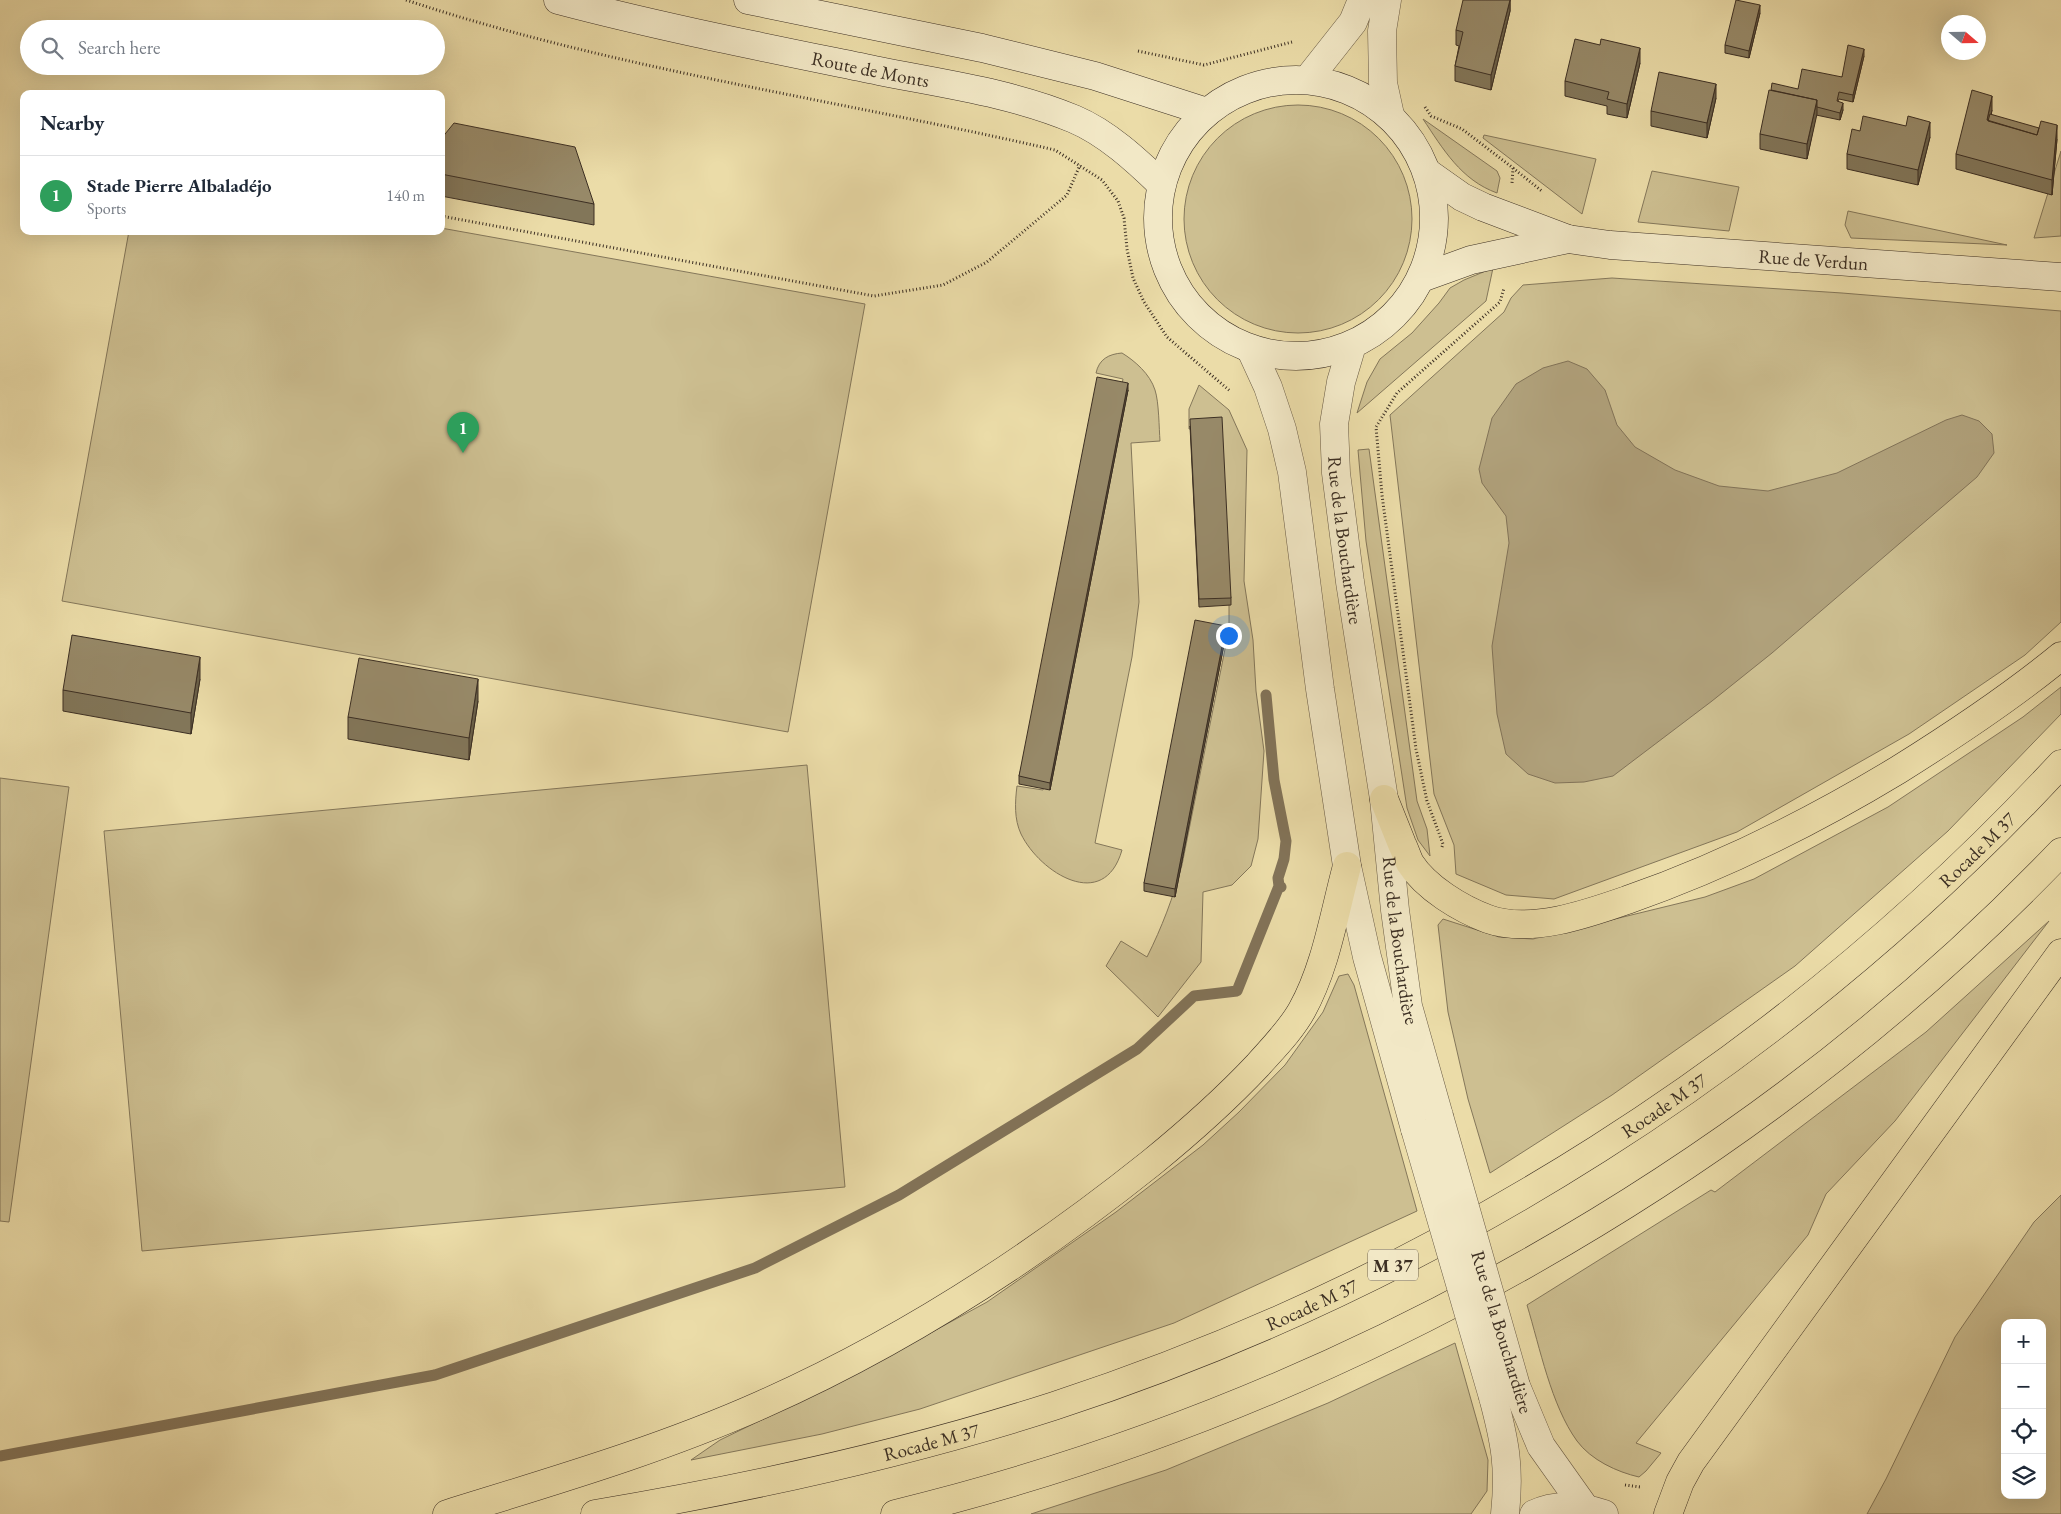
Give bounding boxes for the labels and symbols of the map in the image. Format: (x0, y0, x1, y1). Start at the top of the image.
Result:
north arrow (1941, 15, 1986, 60)
street label: Route de Monts (809, 45, 931, 93)
street label: Rue de Verdun (1758, 243, 1869, 276)
pin: 1 (447, 412, 479, 453)
street label: Rue de la Bouchardière (1323, 456, 1369, 626)
your location (1216, 623, 1242, 649)
street label: Rocade M 37 (1933, 806, 2022, 893)
street label: Rue de la Bouchardière (1377, 855, 1425, 1027)
street label: Rocade M 37 (1616, 1067, 1712, 1143)
street label: Rue de la Bouchardière (1465, 1248, 1539, 1416)
road number: M 37 (1368, 1250, 1418, 1280)
street label: Rocade M 37 (1262, 1272, 1362, 1336)
street label: Rocade M 37 (881, 1417, 983, 1467)

